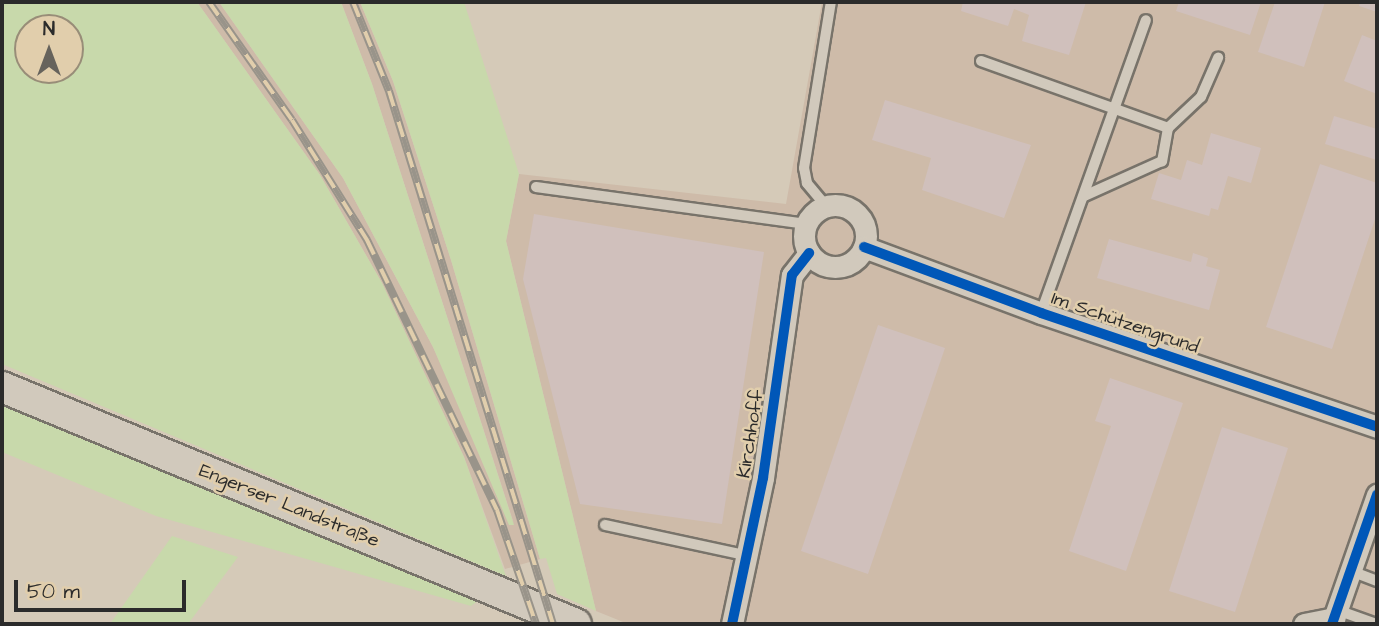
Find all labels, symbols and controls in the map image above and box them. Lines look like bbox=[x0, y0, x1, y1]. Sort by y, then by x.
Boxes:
north arrow bbox=[14, 14, 84, 84]
text: N bbox=[43, 16, 55, 43]
street label: Im Schützengrund bbox=[1048, 287, 1202, 359]
street label: Kirchhoff bbox=[733, 388, 769, 480]
street label: Engerser Landstraße bbox=[196, 459, 382, 553]
scale bar bbox=[18, 566, 189, 610]
text: 50 m bbox=[27, 577, 80, 606]

